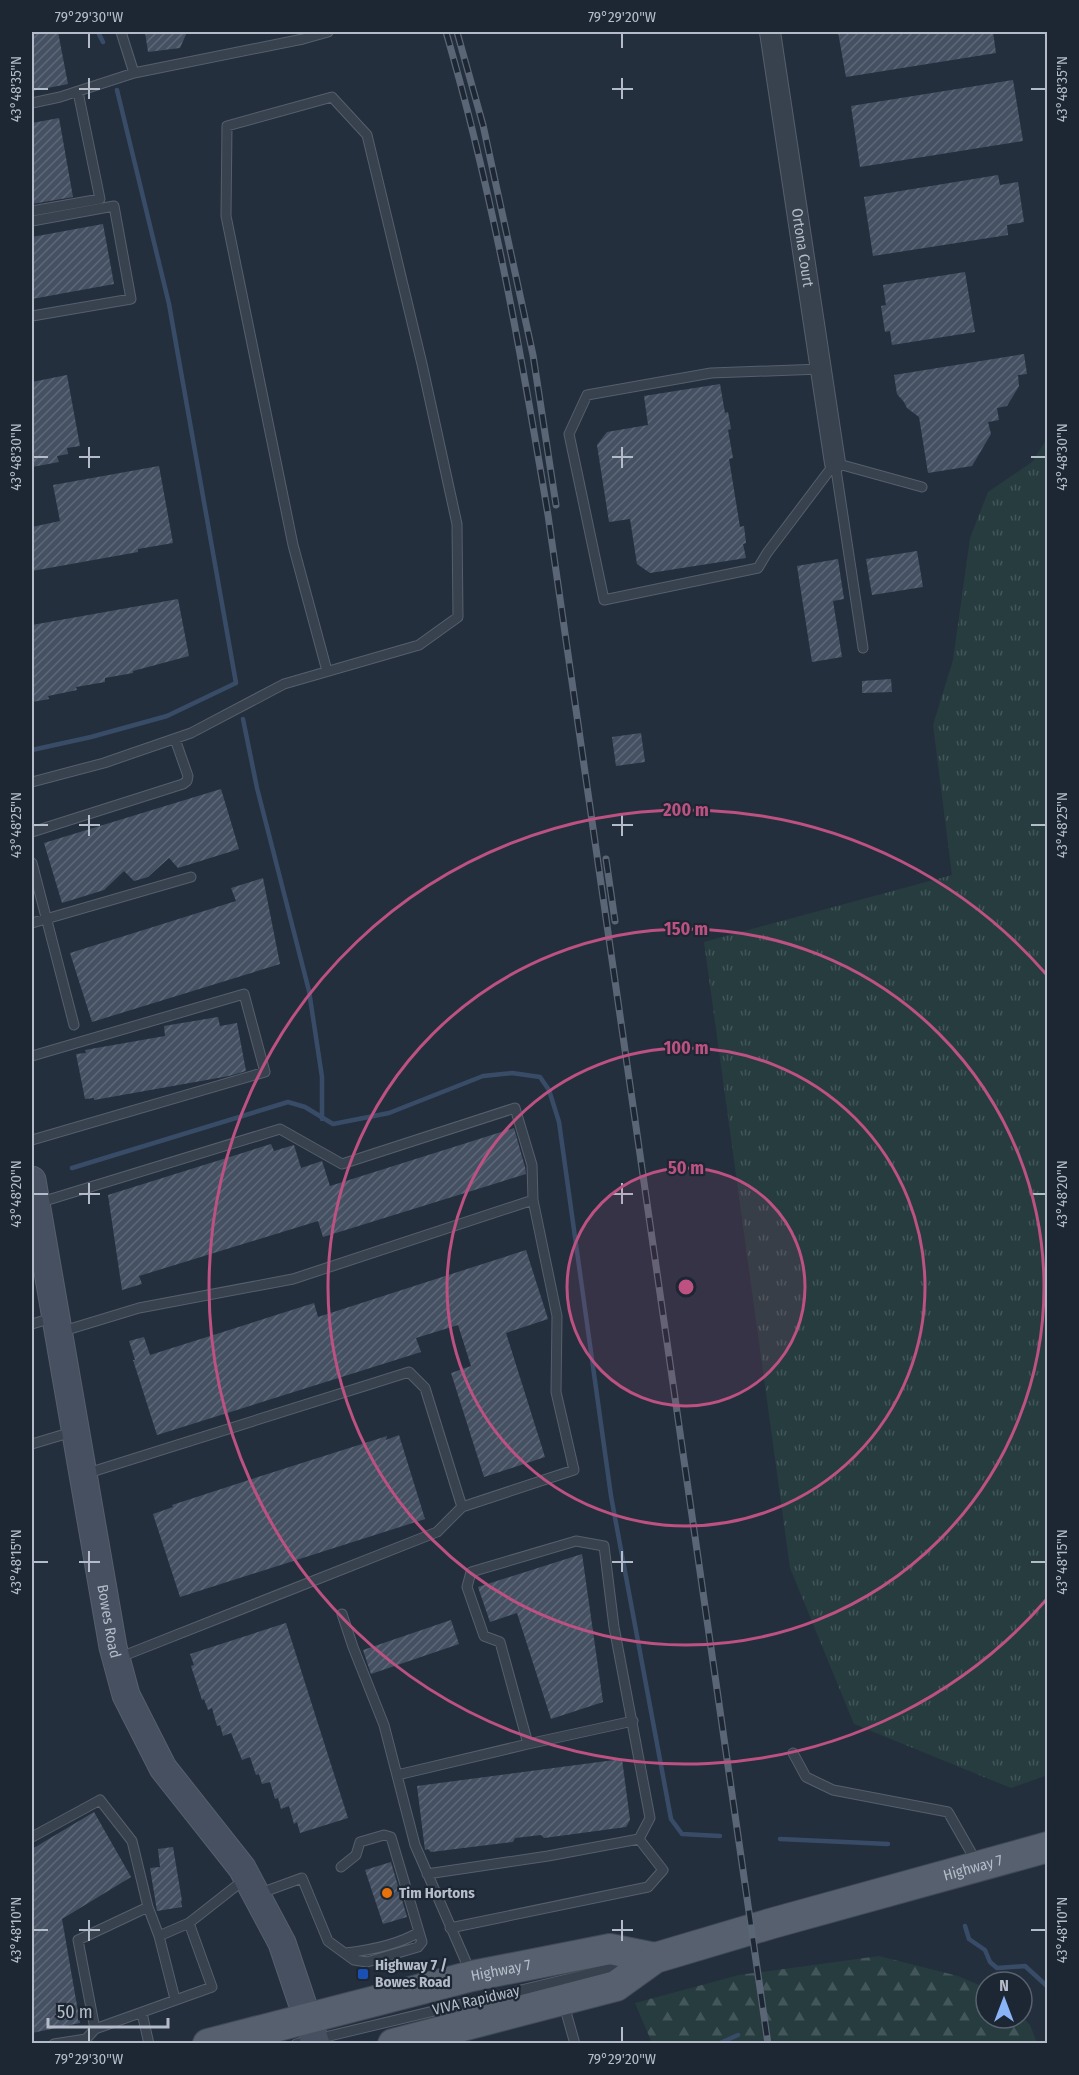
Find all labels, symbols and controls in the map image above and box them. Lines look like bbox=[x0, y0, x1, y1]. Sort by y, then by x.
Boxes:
text: 79°29'30"W bbox=[55, 8, 123, 26]
text: 79°29'20"W bbox=[588, 8, 656, 26]
text: 43°48'35"N bbox=[7, 56, 25, 122]
text: 43°48'35"N bbox=[1053, 56, 1071, 122]
street label: Ortona Court bbox=[788, 207, 817, 288]
text: 43°48'30"N bbox=[7, 423, 25, 491]
text: 43°48'30"N bbox=[1053, 423, 1071, 491]
text: 43°48'25"N bbox=[7, 792, 25, 858]
text: 43°48'25"N bbox=[1053, 792, 1071, 858]
text: 200 m bbox=[662, 799, 709, 821]
text: 150 m bbox=[664, 918, 708, 940]
text: 100 m bbox=[664, 1037, 708, 1059]
text: 50 m bbox=[668, 1157, 704, 1179]
text: 43°48'20"N bbox=[7, 1160, 25, 1228]
text: 43°48'20"N bbox=[1053, 1160, 1071, 1228]
centre of rings bbox=[676, 1277, 696, 1297]
text: 43°48'15"N bbox=[7, 1529, 25, 1595]
text: 43°48'15"N bbox=[1053, 1529, 1071, 1595]
street label: Bowes Road bbox=[93, 1583, 125, 1660]
street label: Highway 7 bbox=[941, 1851, 1005, 1885]
place label: Tim Hortons bbox=[399, 1884, 475, 1902]
marker: Tim Hortons bbox=[380, 1886, 394, 1900]
text: 43°48'10"N bbox=[7, 1897, 25, 1963]
text: 43°48'10"N bbox=[1053, 1897, 1071, 1963]
place label: Highway 7 / Bowes Road bbox=[375, 1956, 451, 1991]
street label: Highway 7 bbox=[469, 1956, 532, 1985]
marker: Highway 7 / Bowes Road bbox=[356, 1967, 370, 1981]
north arrow bbox=[974, 1970, 1034, 2030]
text: N bbox=[999, 1976, 1009, 1995]
street label: VIVA Rapidway bbox=[431, 1981, 522, 2019]
scale bar bbox=[48, 1991, 168, 2029]
text: 50 m bbox=[57, 2001, 93, 2023]
text: 79°29'30"W bbox=[55, 2050, 123, 2068]
text: 79°29'20"W bbox=[588, 2050, 656, 2068]

